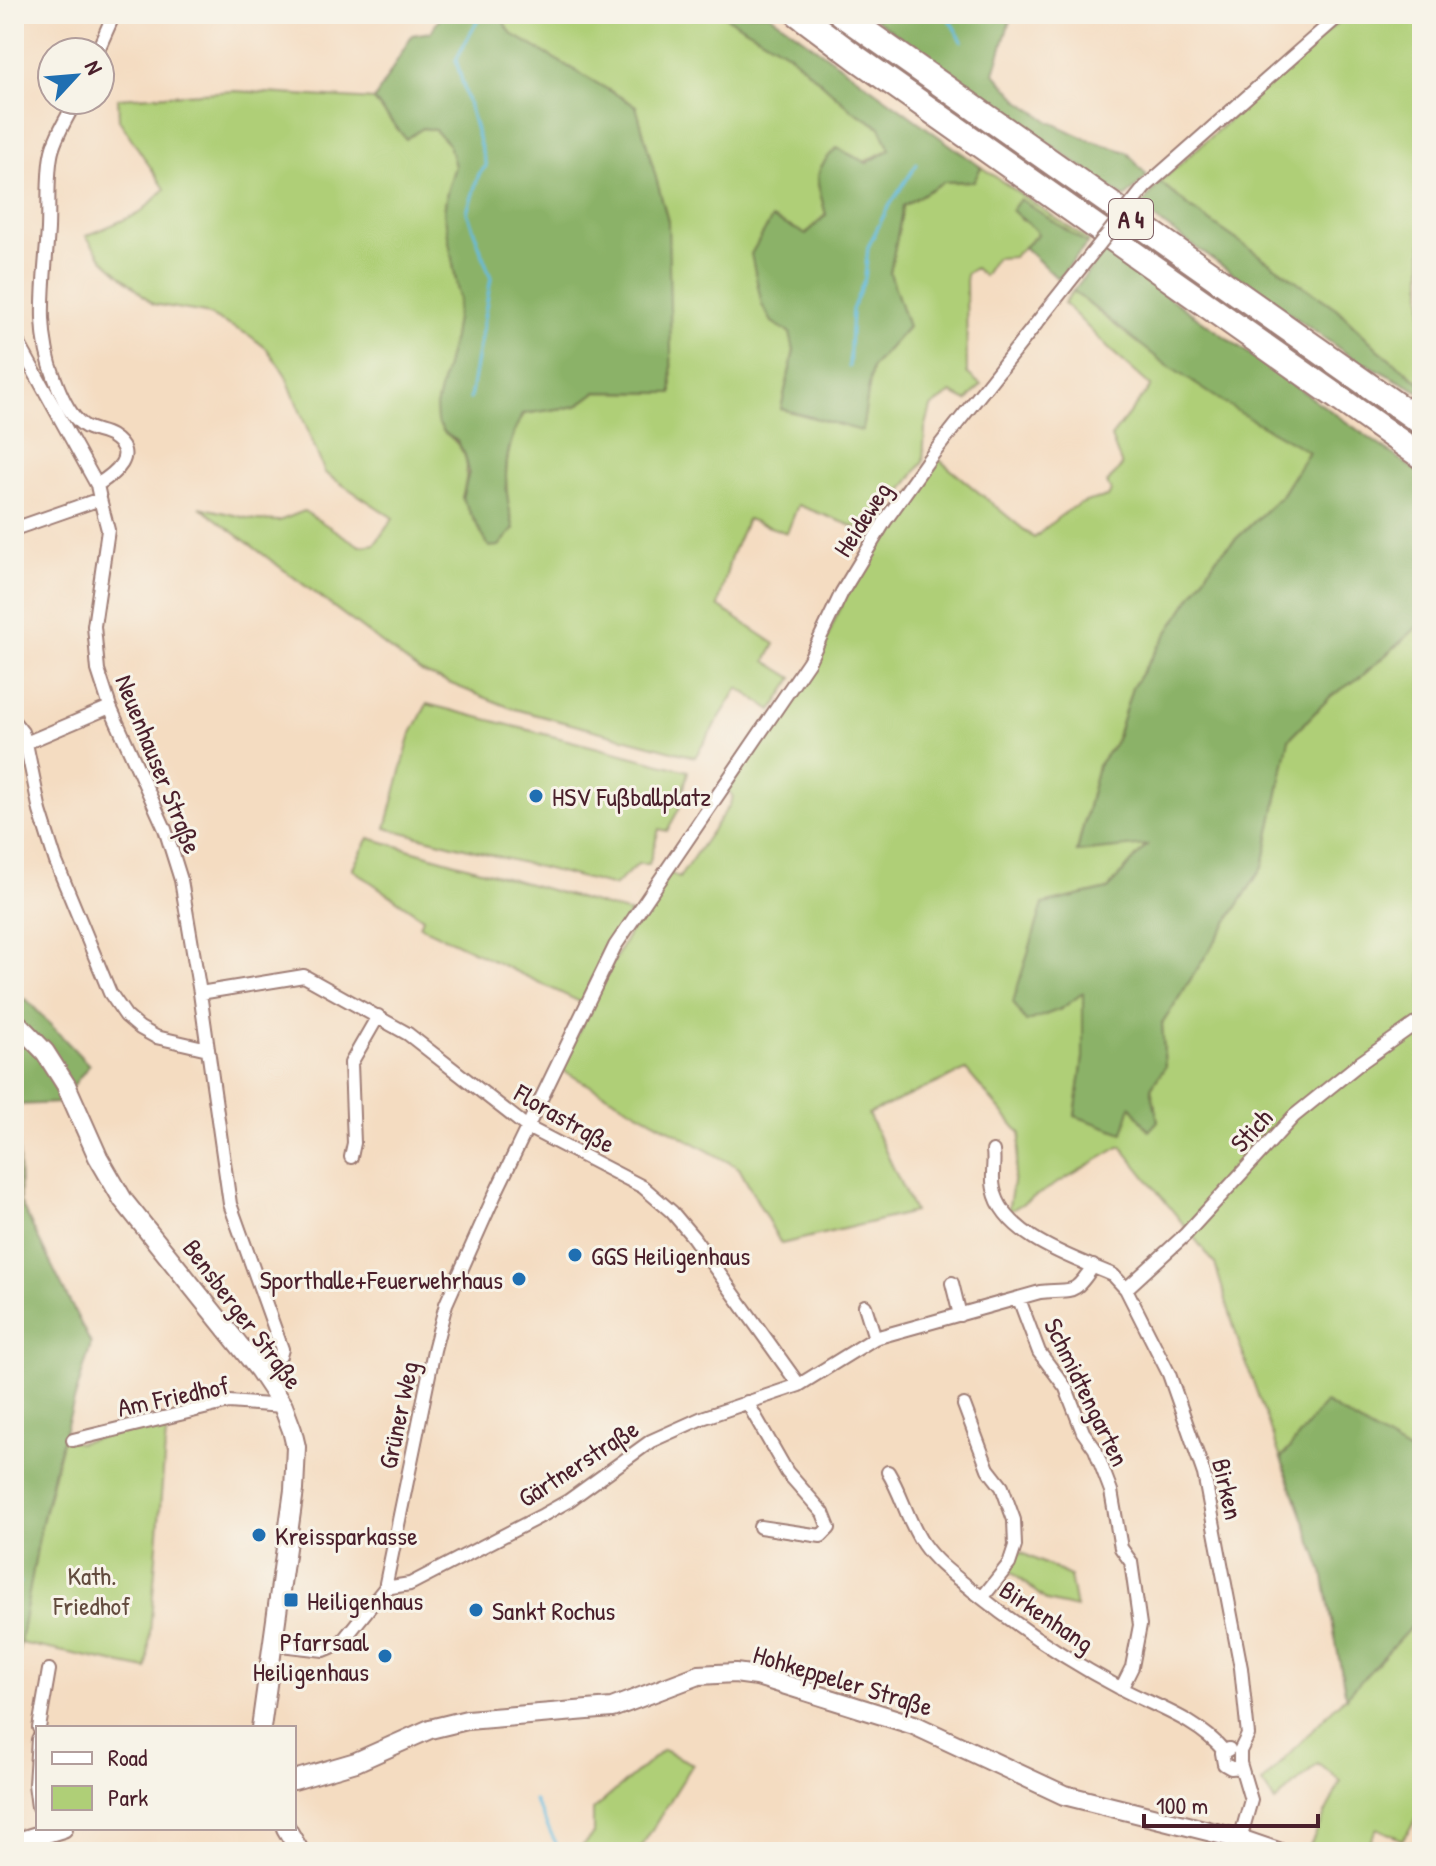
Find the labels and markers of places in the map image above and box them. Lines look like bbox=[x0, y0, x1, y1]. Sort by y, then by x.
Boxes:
place label: HSV Fußballplatz bbox=[552, 779, 711, 814]
marker: HSV Fußballplatz bbox=[527, 787, 545, 805]
place label: GGS Heiligenhaus bbox=[591, 1238, 750, 1273]
marker: GGS Heiligenhaus bbox=[566, 1246, 584, 1264]
place label: Sporthalle+Feuerwehrhaus bbox=[260, 1262, 503, 1297]
marker: Sporthalle+Feuerwehrhaus bbox=[510, 1270, 528, 1288]
place label: Kreissparkasse bbox=[275, 1518, 417, 1553]
marker: Kreissparkasse bbox=[250, 1526, 268, 1544]
place label: Heiligenhaus bbox=[307, 1583, 423, 1618]
marker: Heiligenhaus bbox=[282, 1591, 300, 1609]
place label: Sankt Rochus bbox=[492, 1593, 615, 1628]
marker: Sankt Rochus bbox=[467, 1601, 485, 1619]
place label: Pfarrsaal Heiligenhaus bbox=[253, 1624, 369, 1689]
marker: Pfarrsaal Heiligenhaus bbox=[376, 1647, 394, 1665]

